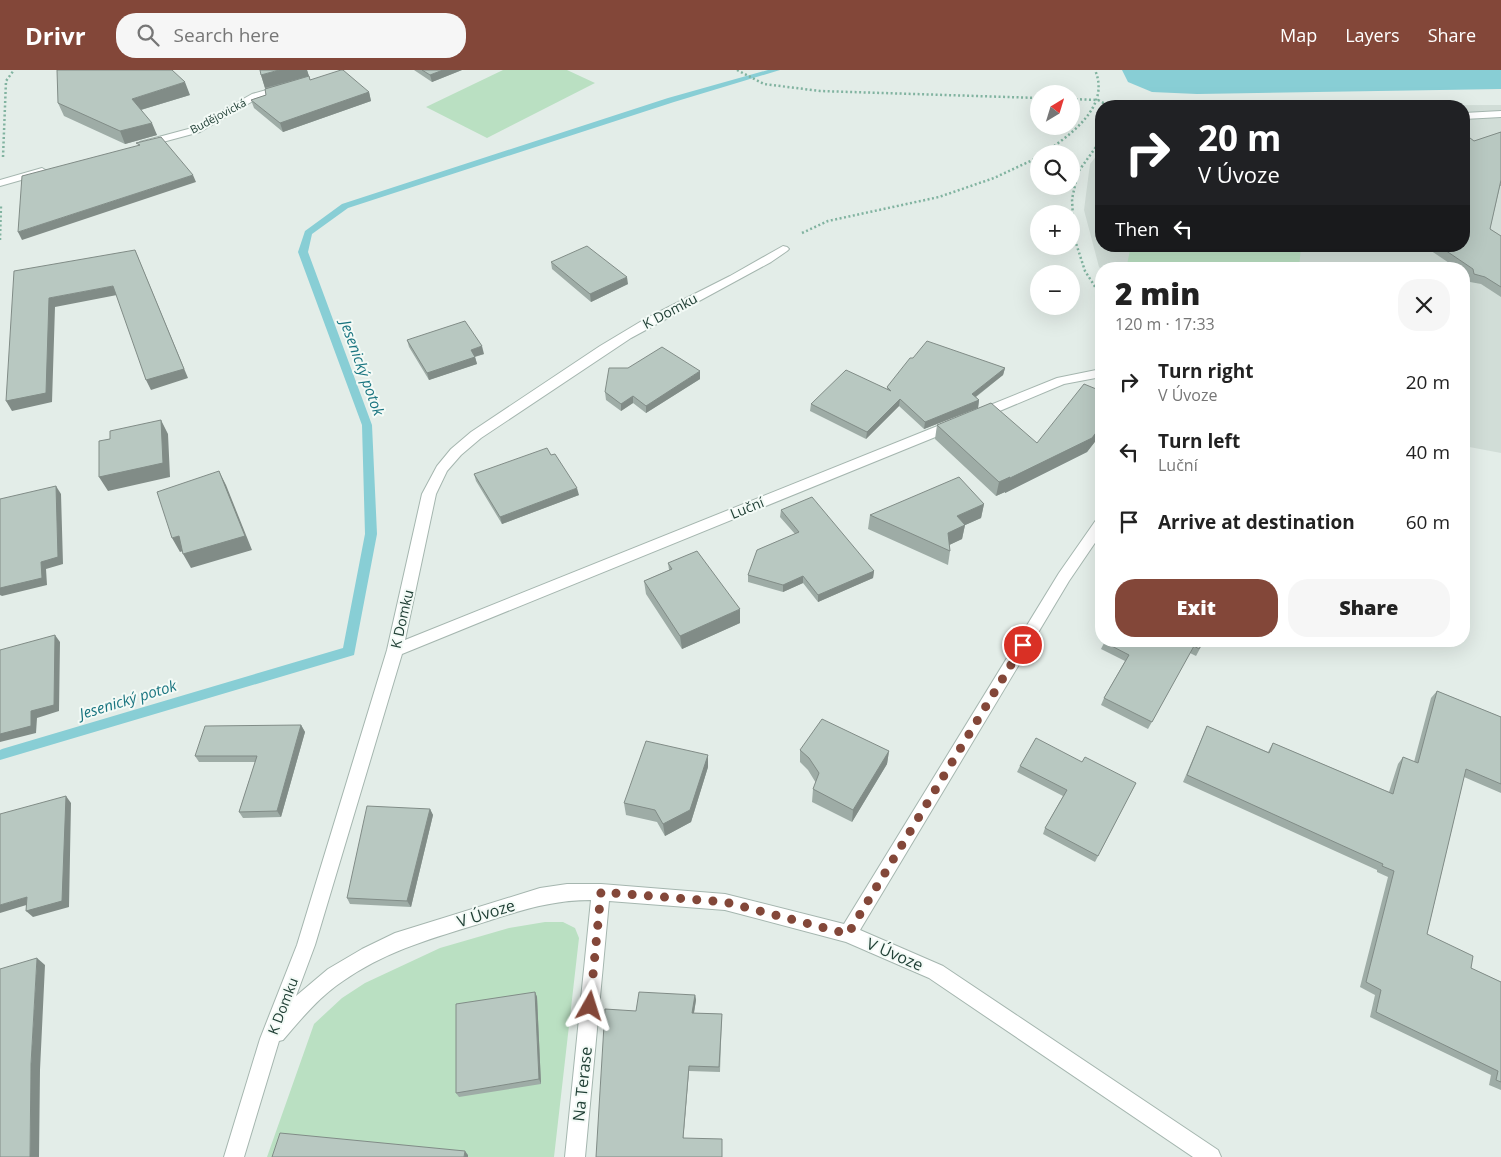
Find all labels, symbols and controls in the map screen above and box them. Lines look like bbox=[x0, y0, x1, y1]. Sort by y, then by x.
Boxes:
search box bbox=[116, 13, 466, 58]
text: Drivr bbox=[25, 19, 86, 52]
icon: search bbox=[134, 21, 162, 49]
text: Search here bbox=[174, 22, 279, 48]
text: Map bbox=[1280, 23, 1317, 47]
text: Layers bbox=[1345, 23, 1400, 47]
text: Share bbox=[1428, 23, 1476, 47]
north arrow bbox=[1030, 85, 1080, 135]
map controls bbox=[1030, 85, 1080, 315]
street label: Budějovická bbox=[187, 94, 248, 137]
text: 20 m bbox=[1198, 114, 1281, 161]
icon: right bbox=[1115, 120, 1180, 185]
button: search bbox=[1030, 145, 1080, 195]
text: V Úvoze bbox=[1198, 159, 1280, 189]
button: + bbox=[1030, 205, 1080, 255]
icon: left bbox=[1169, 215, 1197, 243]
text: Then bbox=[1115, 216, 1159, 242]
button: − bbox=[1030, 265, 1080, 315]
text: 2 min bbox=[1115, 273, 1200, 314]
button: close bbox=[1398, 279, 1450, 331]
street label: K Domku bbox=[639, 288, 701, 333]
text: 120 m · 17:33 bbox=[1115, 313, 1215, 335]
water label: Jesenický potok bbox=[335, 314, 390, 419]
text: Turn right bbox=[1158, 358, 1253, 384]
icon: right bbox=[1115, 368, 1143, 396]
text: 20 m bbox=[1406, 369, 1450, 395]
text: V Úvoze bbox=[1158, 384, 1217, 406]
text: Turn left bbox=[1158, 428, 1240, 454]
icon: left bbox=[1115, 438, 1143, 466]
text: 40 m bbox=[1406, 439, 1450, 465]
text: Luční bbox=[1158, 454, 1198, 476]
street label: Luční bbox=[727, 492, 767, 523]
icon: arrive bbox=[1115, 508, 1143, 536]
text: Arrive at destination bbox=[1158, 509, 1355, 535]
text: 60 m bbox=[1406, 509, 1450, 535]
button: Exit bbox=[1115, 579, 1278, 637]
button: Share bbox=[1288, 579, 1450, 637]
street label: K Domku bbox=[386, 588, 417, 650]
pin bbox=[1002, 624, 1044, 666]
icon: arrive bbox=[1009, 631, 1037, 659]
water label: Jesenický potok bbox=[74, 675, 179, 724]
street label: V Úvoze bbox=[454, 894, 518, 932]
street label: V Úvoze bbox=[863, 932, 927, 976]
street label: K Domku bbox=[263, 975, 302, 1037]
position arrow bbox=[563, 979, 615, 1031]
street label: Na Terase bbox=[567, 1046, 597, 1122]

